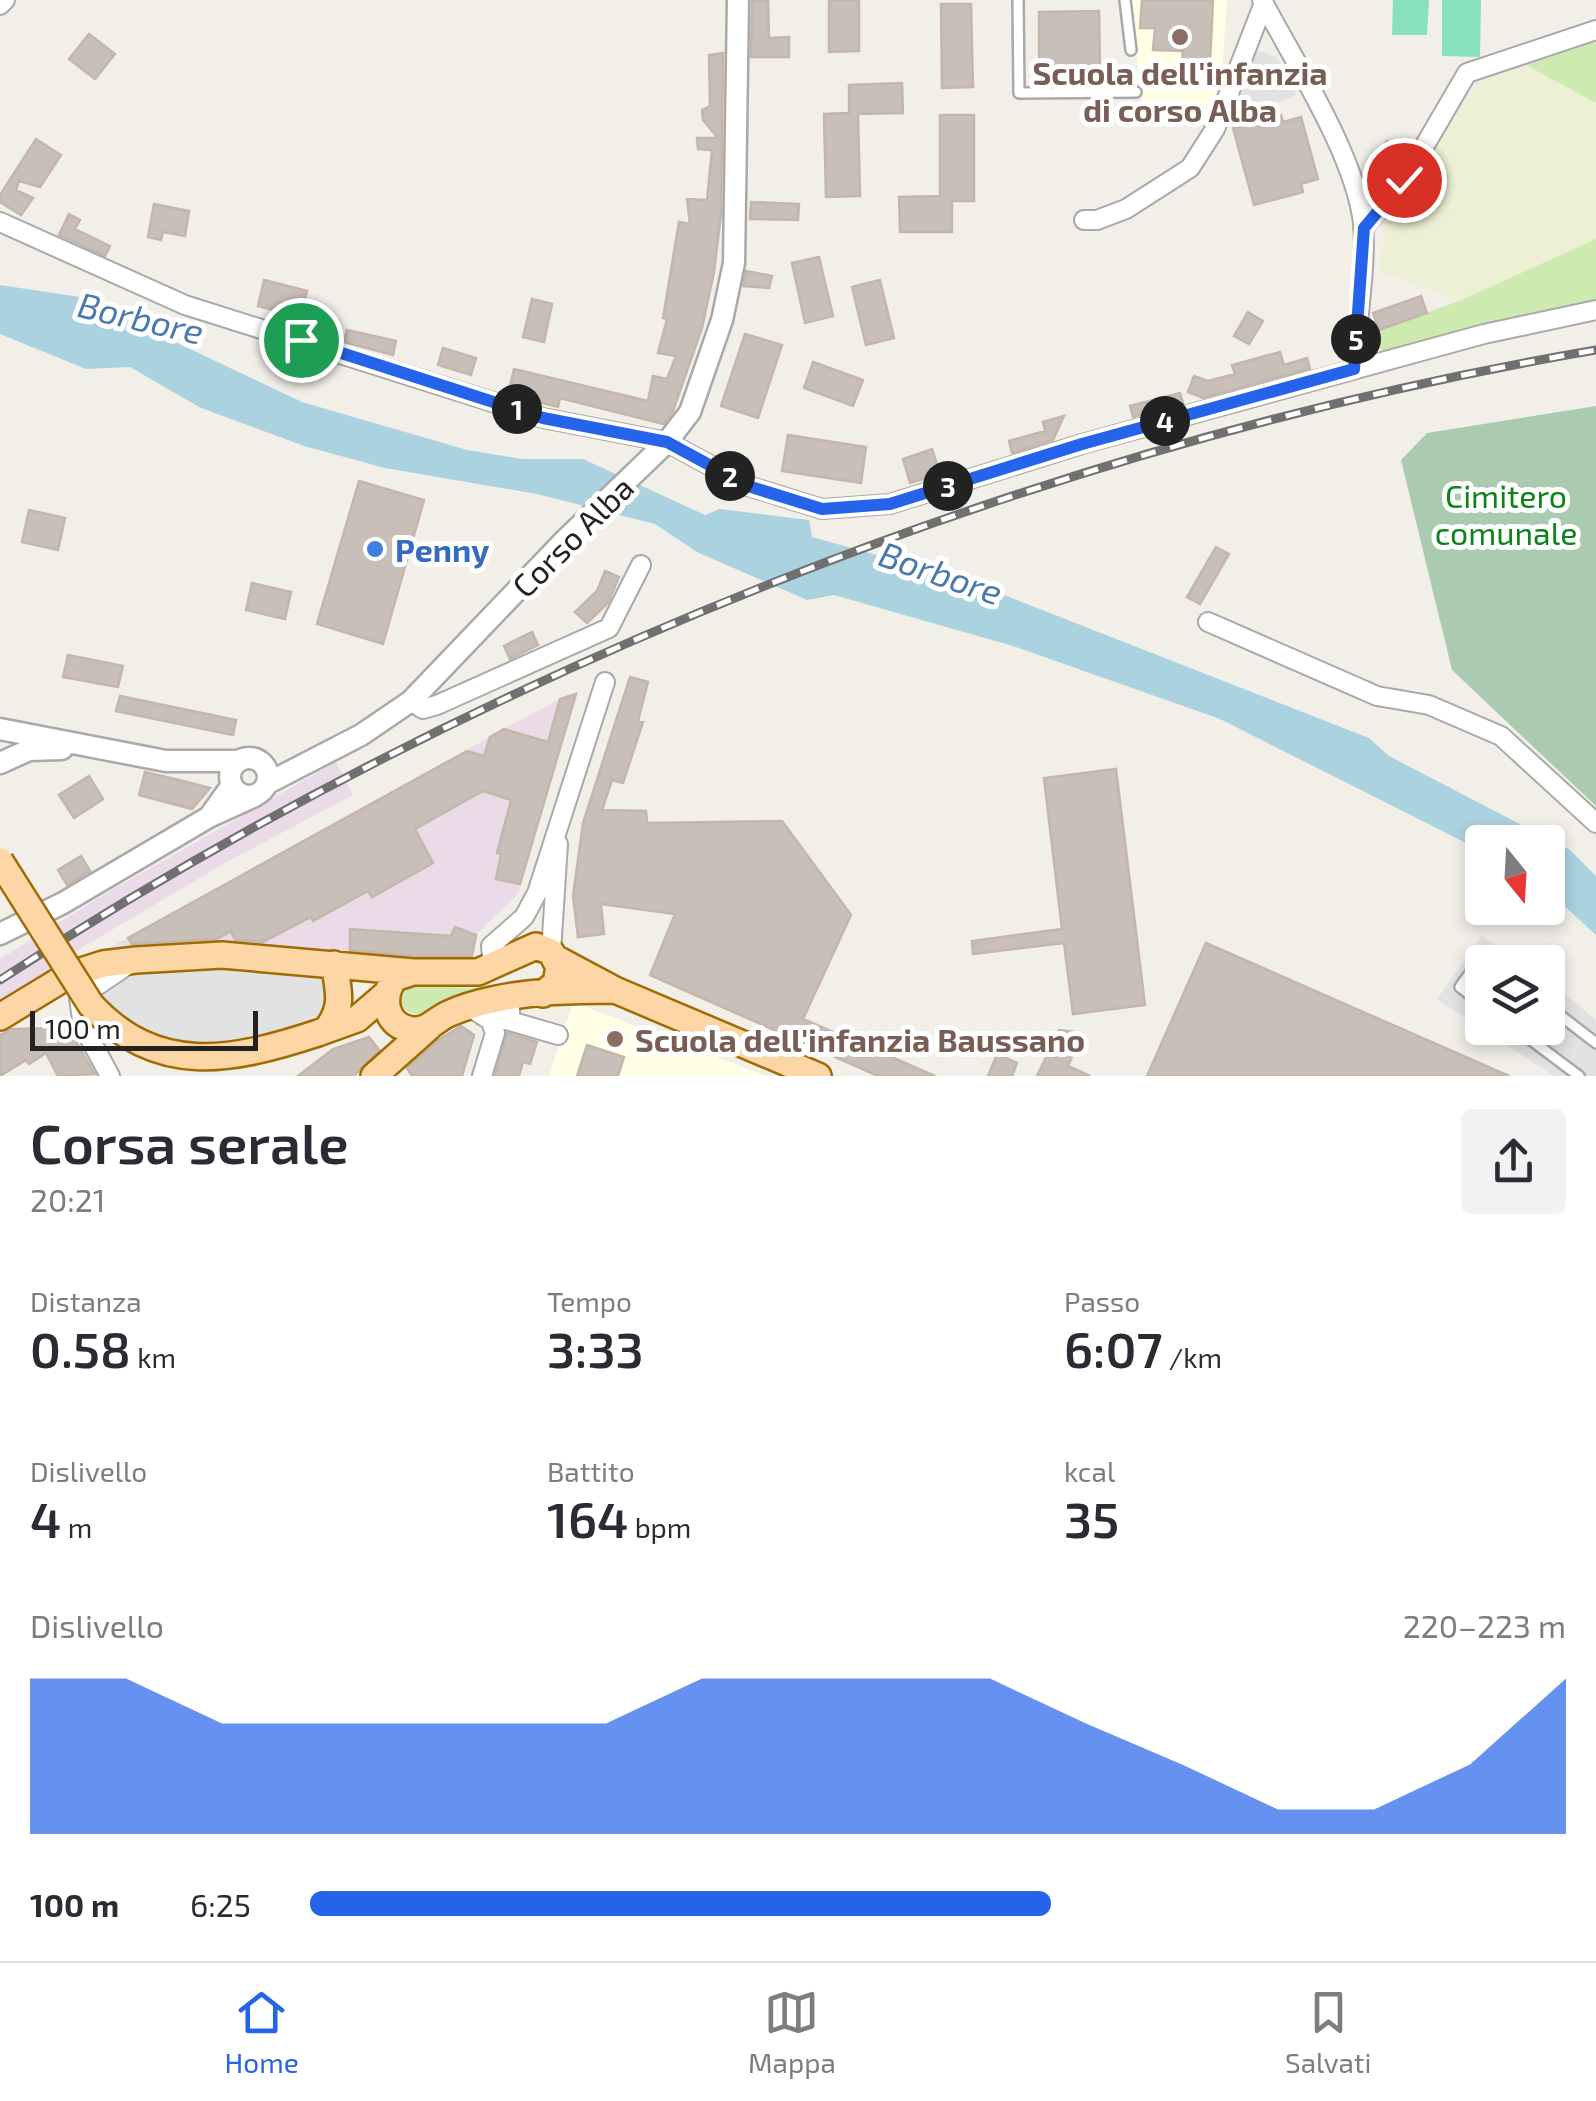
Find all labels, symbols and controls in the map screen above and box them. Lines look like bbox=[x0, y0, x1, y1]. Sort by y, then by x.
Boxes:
marker: Scuola dell'infanzia di corso Alba bbox=[1169, 26, 1191, 48]
place label: Scuola dell'infanzia di corso Alba bbox=[1032, 53, 1328, 128]
pin bbox=[1362, 138, 1447, 223]
icon: check bbox=[1377, 153, 1432, 208]
water label: Borbore bbox=[74, 282, 208, 352]
pin bbox=[259, 298, 344, 383]
icon: arrive bbox=[274, 313, 329, 368]
pin: 5 bbox=[1331, 314, 1381, 364]
text: 5 bbox=[1348, 322, 1364, 356]
pin: 1 bbox=[492, 384, 542, 434]
text: 1 bbox=[511, 392, 523, 426]
pin: 4 bbox=[1140, 396, 1190, 446]
text: 4 bbox=[1156, 404, 1174, 438]
pin: 2 bbox=[705, 451, 755, 501]
text: 2 bbox=[722, 459, 738, 493]
pin: 3 bbox=[923, 461, 973, 511]
street label: Corso Alba bbox=[504, 468, 640, 604]
text: 3 bbox=[940, 469, 956, 503]
park label: Cimitero comunale bbox=[1435, 476, 1577, 551]
place label: Penny bbox=[395, 530, 489, 569]
water label: Borbore bbox=[874, 531, 1008, 613]
marker: Penny bbox=[364, 538, 386, 560]
north arrow bbox=[1465, 825, 1565, 925]
map controls bbox=[1465, 825, 1565, 1045]
button: layers bbox=[1465, 945, 1565, 1045]
scale bar bbox=[30, 1006, 258, 1050]
text: 100 m bbox=[45, 1011, 121, 1045]
place label: Scuola dell'infanzia Baussano bbox=[635, 1020, 1085, 1058]
marker: Scuola dell'infanzia Baussano bbox=[604, 1028, 626, 1050]
text: Corsa serale bbox=[30, 1109, 349, 1175]
button: share bbox=[1461, 1109, 1566, 1214]
text: 20:21 bbox=[30, 1180, 106, 1218]
text: Distanza bbox=[30, 1284, 142, 1318]
text: Tempo bbox=[547, 1284, 632, 1318]
text: Passo bbox=[1064, 1284, 1140, 1318]
text: 0.58 bbox=[30, 1318, 131, 1378]
text: 3:33 bbox=[547, 1318, 644, 1378]
text: 6:07 bbox=[1064, 1318, 1163, 1378]
text: km bbox=[131, 1340, 176, 1374]
text: /km bbox=[1163, 1340, 1222, 1374]
text: Dislivello bbox=[30, 1454, 147, 1488]
text: Battito bbox=[547, 1454, 635, 1488]
text: kcal bbox=[1064, 1454, 1115, 1488]
text: 4 bbox=[30, 1488, 61, 1548]
text: 164 bbox=[547, 1488, 628, 1548]
text: 35 bbox=[1064, 1488, 1119, 1548]
text: m bbox=[61, 1510, 92, 1544]
text: bpm bbox=[628, 1510, 691, 1544]
text: Dislivello bbox=[30, 1606, 164, 1644]
text: 220–223 m bbox=[1403, 1606, 1566, 1644]
text: 100 m bbox=[30, 1885, 119, 1923]
text: 6:25 bbox=[190, 1885, 251, 1923]
tab: Home bbox=[225, 1985, 299, 2079]
tab: Mappa bbox=[748, 1985, 836, 2079]
tab: Salvati bbox=[1285, 1985, 1371, 2079]

